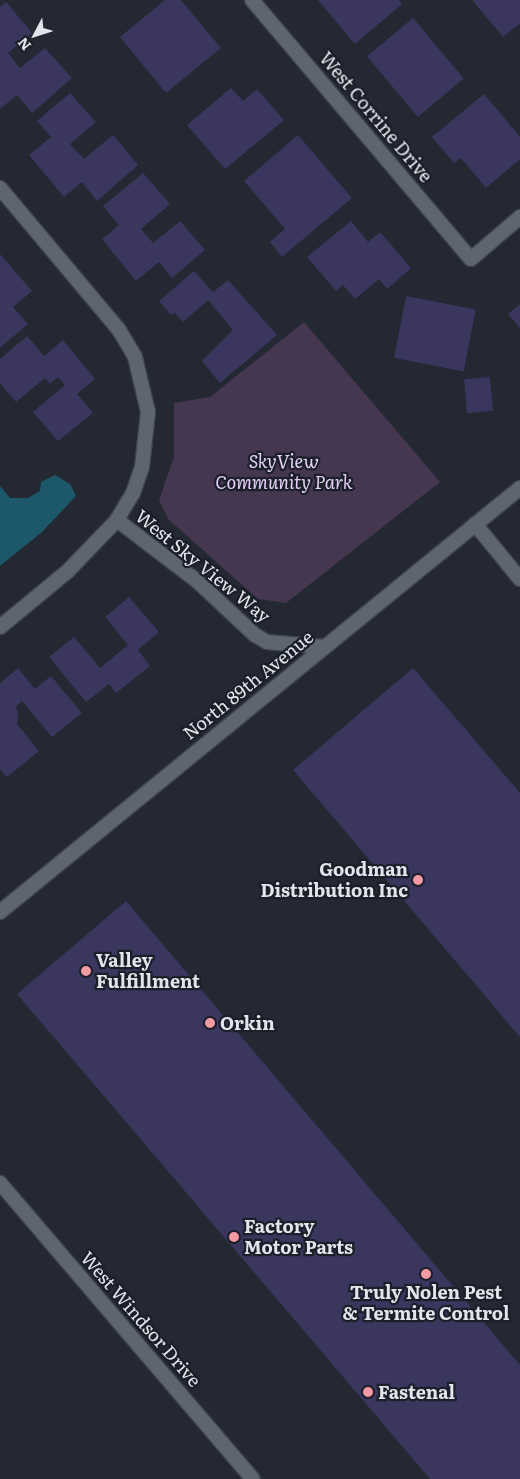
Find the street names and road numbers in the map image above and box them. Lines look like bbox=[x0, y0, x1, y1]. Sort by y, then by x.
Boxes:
street label: West Corrine Drive bbox=[315, 47, 437, 187]
street label: West Sky View Way bbox=[131, 505, 275, 627]
street label: North 89th Avenue bbox=[179, 626, 317, 744]
street label: West Windsor Drive bbox=[76, 1247, 206, 1391]

